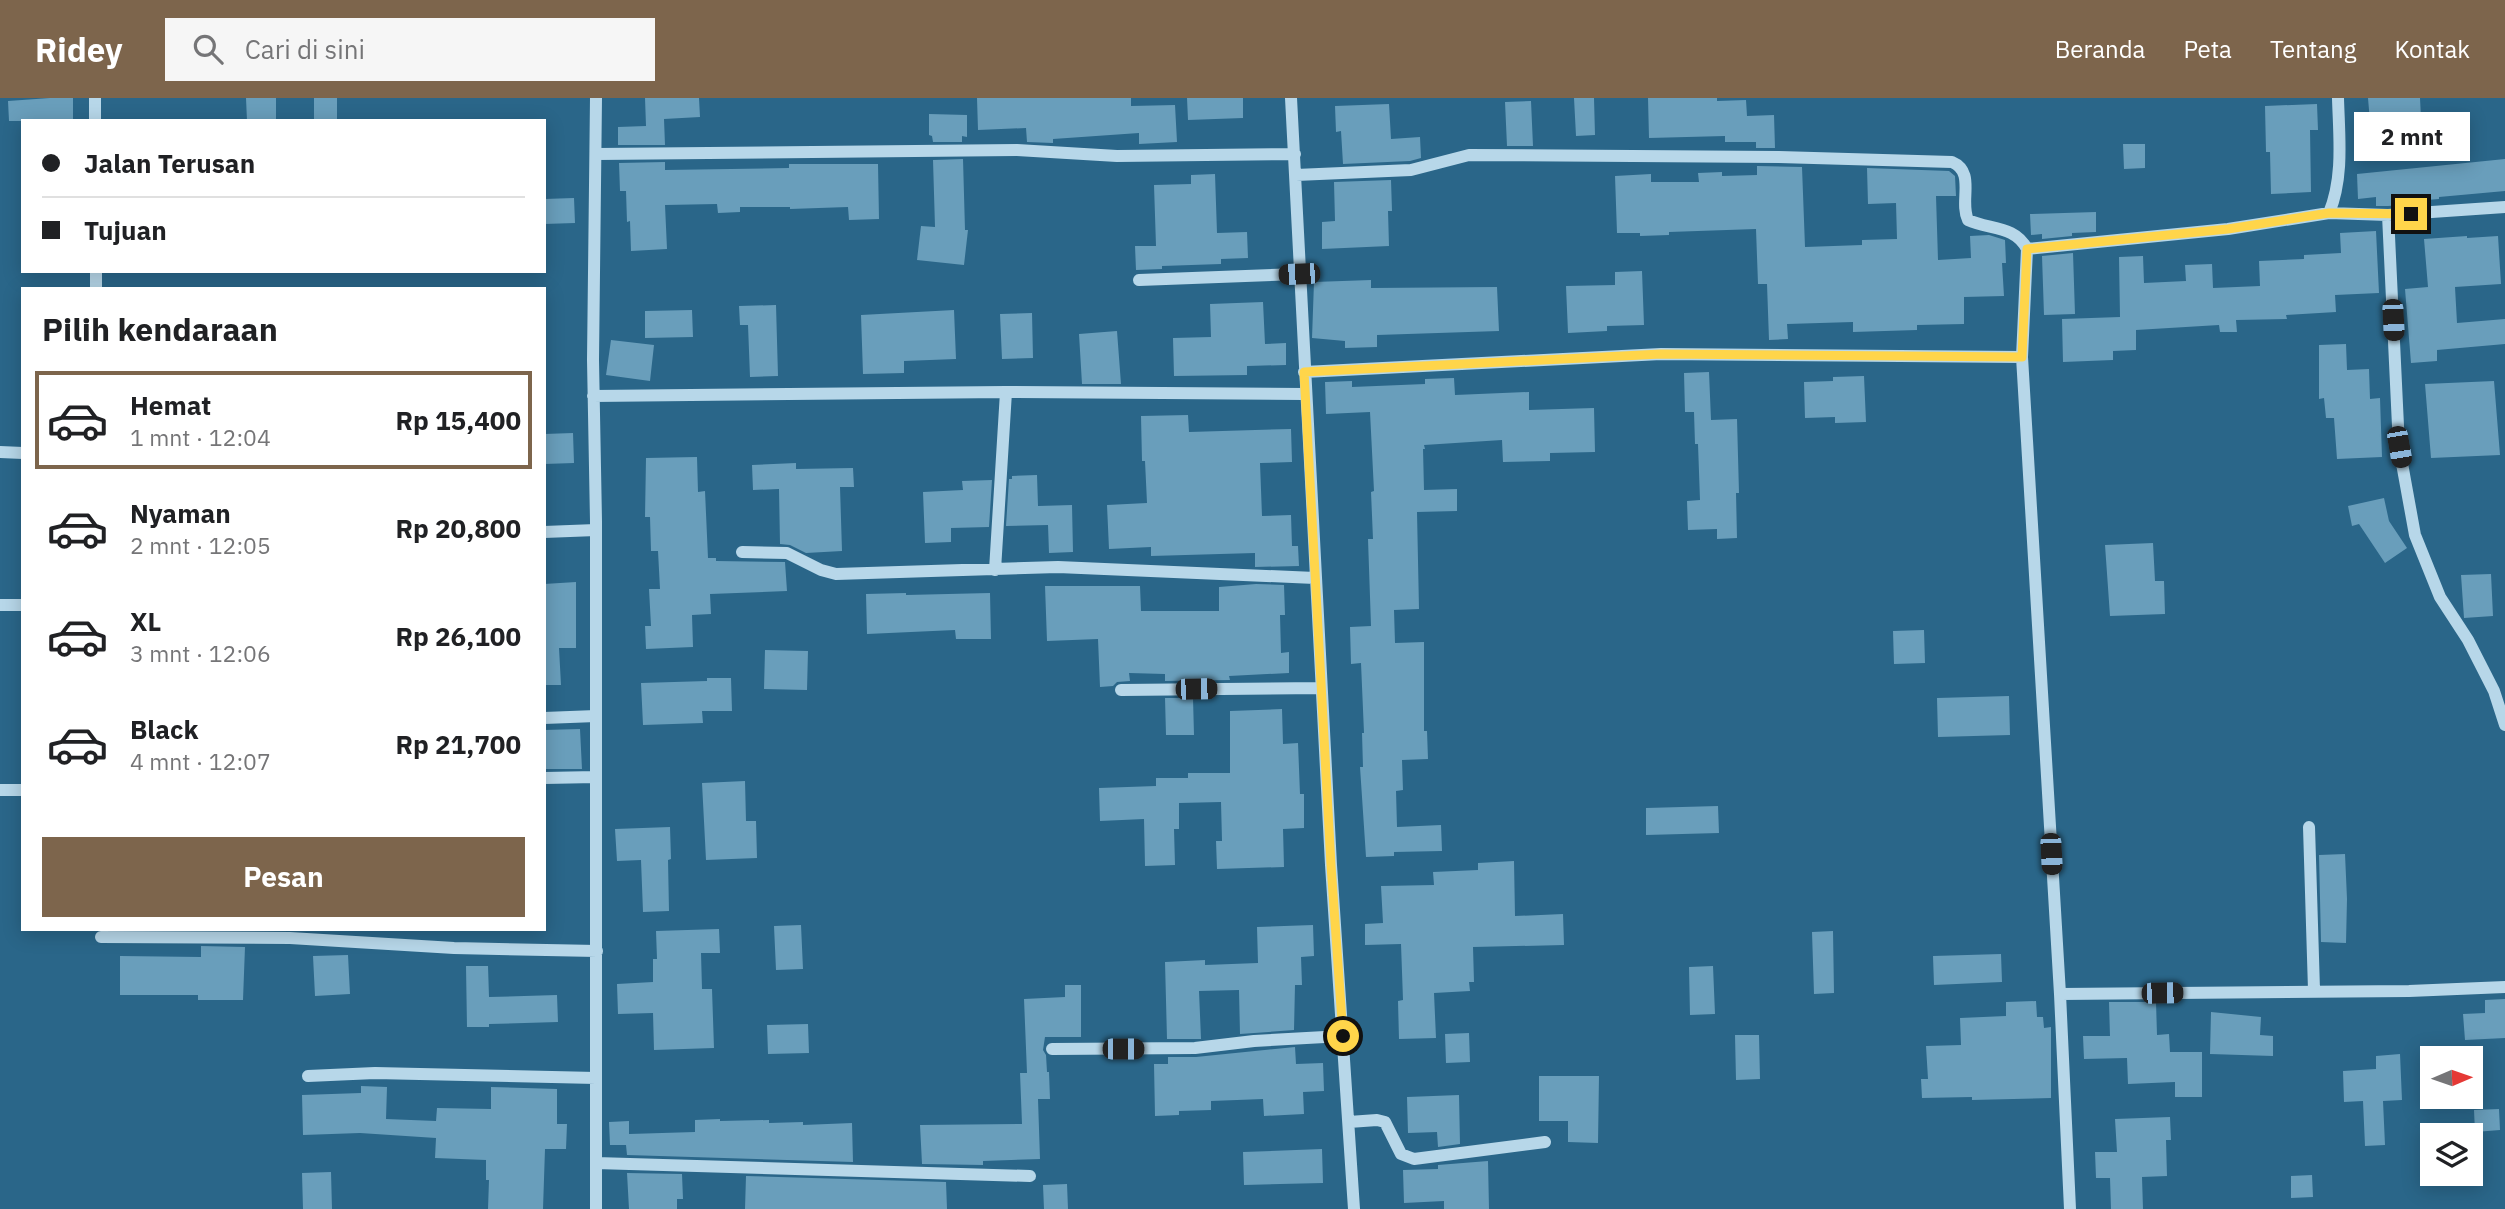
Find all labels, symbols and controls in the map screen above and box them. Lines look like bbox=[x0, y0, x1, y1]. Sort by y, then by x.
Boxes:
search box bbox=[165, 18, 655, 81]
text: Ridey bbox=[35, 28, 123, 71]
icon: search bbox=[189, 30, 227, 68]
text: Cari di sini bbox=[245, 32, 365, 66]
text: Beranda bbox=[2055, 33, 2145, 65]
text: Peta bbox=[2183, 33, 2232, 65]
text: Tentang bbox=[2270, 33, 2356, 65]
text: Kontak bbox=[2394, 33, 2470, 65]
callout: 2 mnt bbox=[2353, 113, 2469, 162]
text: 2 mnt bbox=[2381, 121, 2443, 151]
text: Jalan Terusan bbox=[84, 146, 255, 180]
route end bbox=[2395, 198, 2427, 230]
text: Tujuan bbox=[84, 213, 167, 247]
car bbox=[1278, 263, 1321, 285]
car bbox=[2382, 298, 2405, 342]
text: Pilih kendaraan bbox=[42, 308, 278, 350]
text: Hemat bbox=[130, 388, 211, 422]
icon: car bbox=[46, 389, 109, 452]
text: Rp 15,400 bbox=[395, 403, 521, 437]
text: 1 mnt · 12:04 bbox=[130, 422, 271, 452]
car bbox=[2386, 424, 2413, 470]
text: Nyaman bbox=[130, 496, 231, 530]
icon: car bbox=[46, 497, 109, 560]
text: Rp 20,800 bbox=[395, 511, 521, 545]
text: 2 mnt · 12:05 bbox=[130, 530, 271, 560]
text: XL bbox=[130, 604, 161, 638]
icon: car bbox=[46, 605, 109, 668]
text: Rp 26,100 bbox=[395, 619, 521, 653]
text: 3 mnt · 12:06 bbox=[130, 638, 271, 668]
car bbox=[1175, 678, 1218, 700]
text: Black bbox=[130, 712, 198, 746]
icon: car bbox=[46, 713, 109, 776]
text: Rp 21,700 bbox=[395, 727, 521, 761]
text: 4 mnt · 12:07 bbox=[130, 746, 271, 776]
car bbox=[2040, 832, 2063, 876]
button: Pesan bbox=[42, 837, 525, 917]
car bbox=[2141, 982, 2184, 1004]
route start bbox=[1327, 1020, 1359, 1052]
car bbox=[1103, 1039, 1145, 1060]
north arrow bbox=[2420, 1046, 2483, 1110]
map controls bbox=[2420, 1046, 2483, 1186]
button: layers bbox=[2420, 1123, 2483, 1186]

